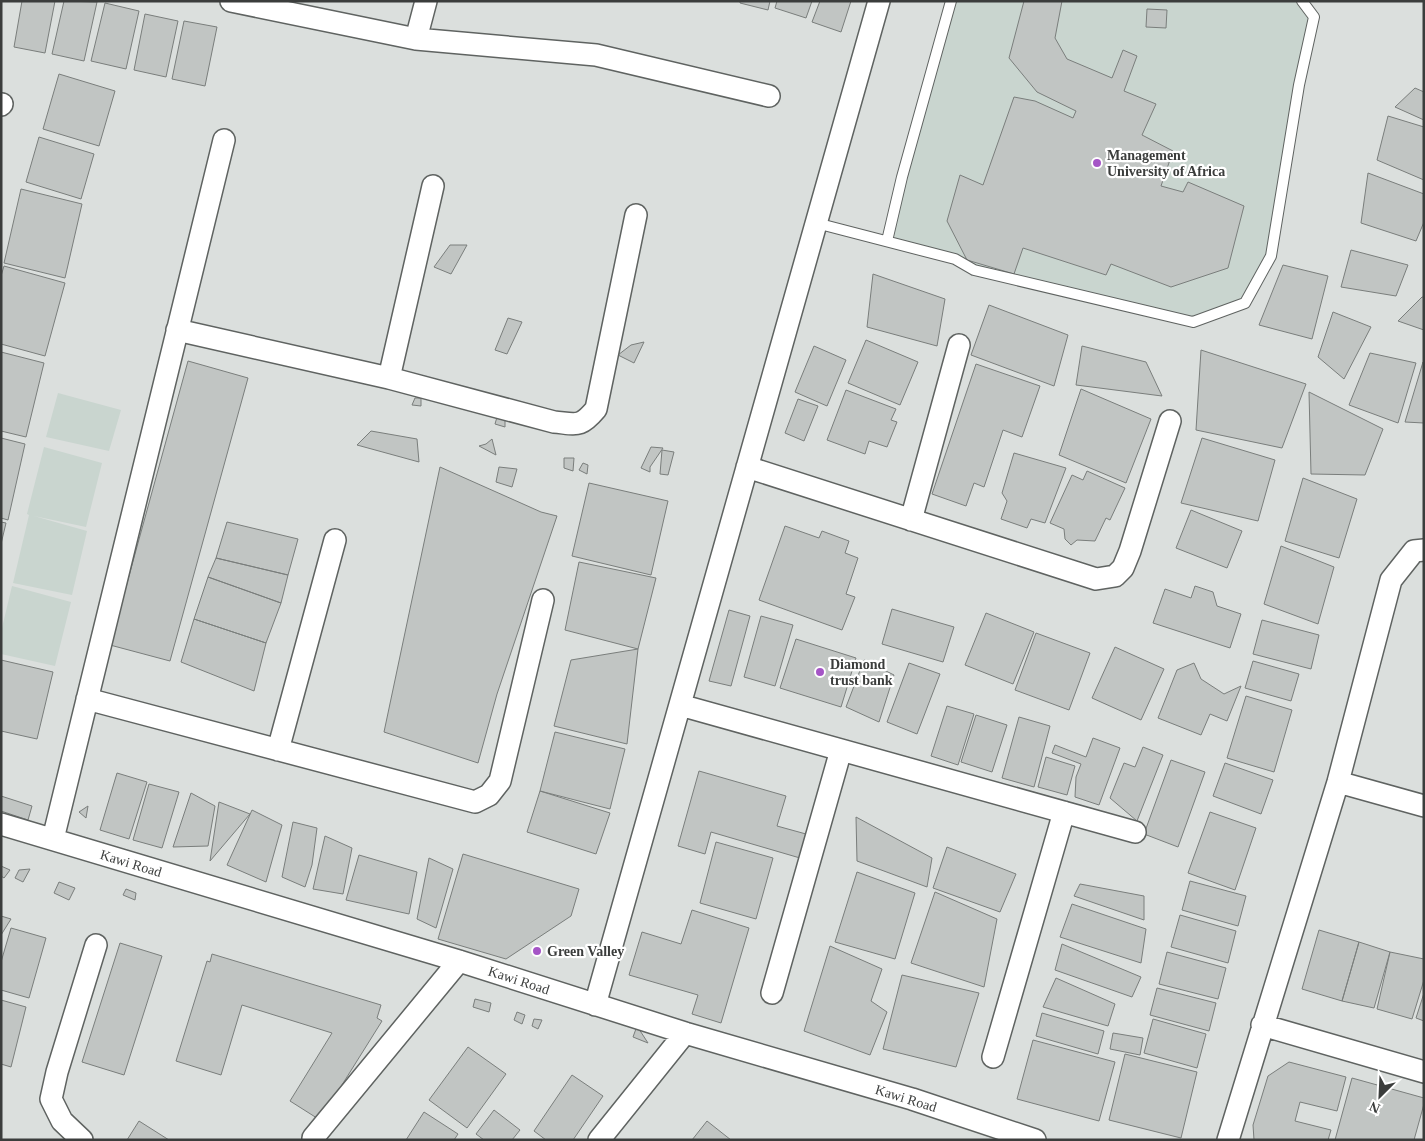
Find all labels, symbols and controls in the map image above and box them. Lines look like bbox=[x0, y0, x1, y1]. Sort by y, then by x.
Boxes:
place label: Management University of Africa bbox=[1107, 148, 1225, 179]
marker: Management University of Africa bbox=[1091, 157, 1103, 169]
place label: Diamond trust bank bbox=[830, 657, 893, 688]
marker: Diamond trust bank bbox=[814, 666, 826, 678]
street label: Kawi Road bbox=[98, 847, 163, 880]
place label: Green Valley bbox=[547, 944, 624, 959]
marker: Green Valley bbox=[531, 945, 543, 957]
street label: Kawi Road bbox=[486, 964, 551, 997]
north arrow bbox=[1355, 1071, 1405, 1121]
street label: Kawi Road bbox=[873, 1082, 938, 1115]
text: N bbox=[1367, 1099, 1383, 1116]

